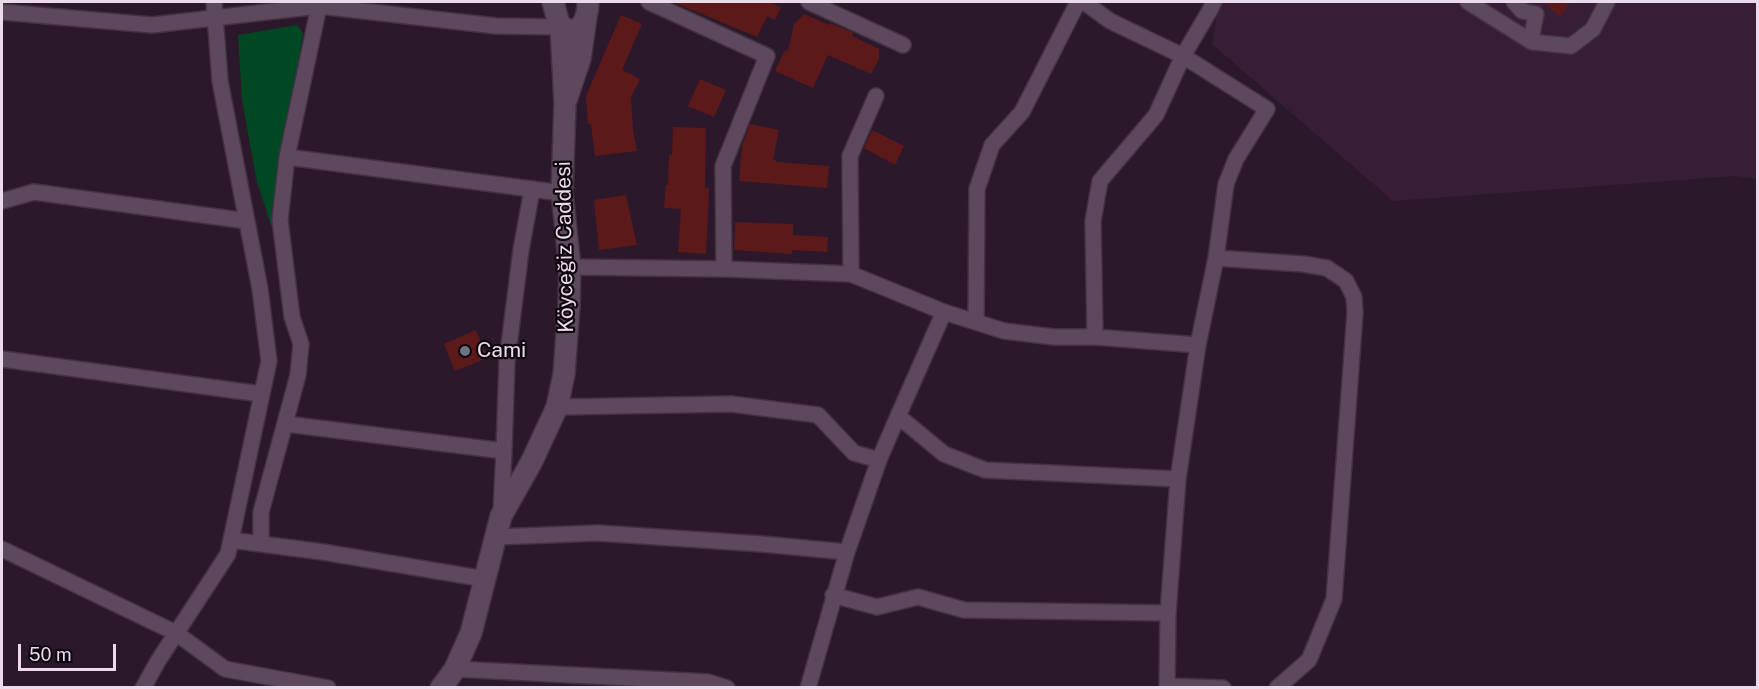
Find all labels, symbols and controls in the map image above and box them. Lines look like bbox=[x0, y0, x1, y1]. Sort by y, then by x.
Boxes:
street label: Köyceğiz Caddesi bbox=[551, 161, 579, 333]
place label: Cami bbox=[477, 338, 526, 364]
marker: Cami bbox=[458, 344, 472, 358]
scale bar bbox=[21, 632, 118, 670]
text: 50 m bbox=[29, 644, 72, 665]

